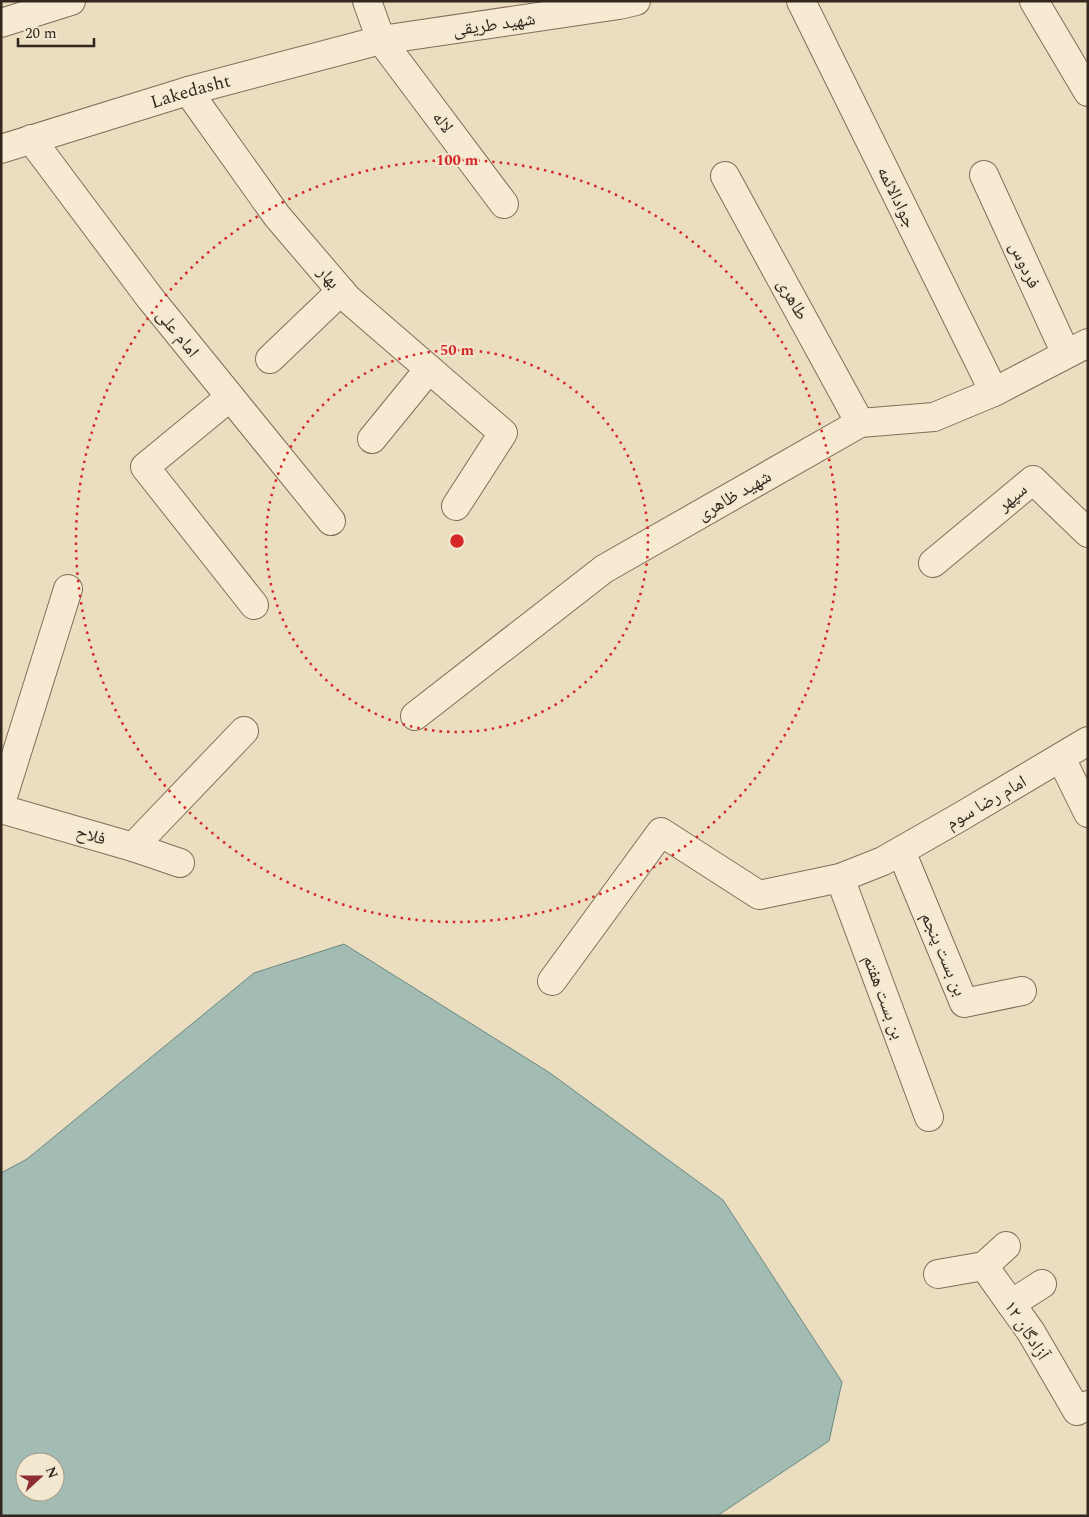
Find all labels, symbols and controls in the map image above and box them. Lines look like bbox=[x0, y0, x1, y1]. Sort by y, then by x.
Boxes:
street label: شهید طریقی bbox=[451, 5, 537, 44]
scale bar bbox=[18, 15, 94, 47]
text: 20 m bbox=[25, 22, 57, 45]
street label: Lakedasht bbox=[147, 67, 233, 116]
street label: لاله bbox=[425, 106, 460, 139]
text: 100 m bbox=[436, 149, 479, 172]
street label: جوادالائمه bbox=[870, 162, 923, 233]
street label: فردوس bbox=[1002, 237, 1047, 293]
street label: بهار bbox=[310, 259, 346, 295]
street label: طاهری bbox=[770, 273, 815, 325]
street label: امام علی bbox=[149, 303, 206, 364]
text: 50 m bbox=[440, 339, 475, 362]
street label: شهید ظاهری bbox=[692, 463, 777, 528]
street label: سپهر bbox=[990, 477, 1033, 519]
centre of rings bbox=[448, 532, 466, 550]
street label: امام رضا سوم bbox=[941, 768, 1032, 837]
street label: فلاح bbox=[73, 818, 109, 853]
street label: بن بست پنجم bbox=[914, 908, 973, 1000]
street label: بن بست هفتم bbox=[856, 951, 911, 1043]
street label: آزادگان ۱۲ bbox=[997, 1295, 1056, 1366]
north arrow bbox=[15, 1452, 65, 1502]
text: N bbox=[40, 1463, 64, 1482]

